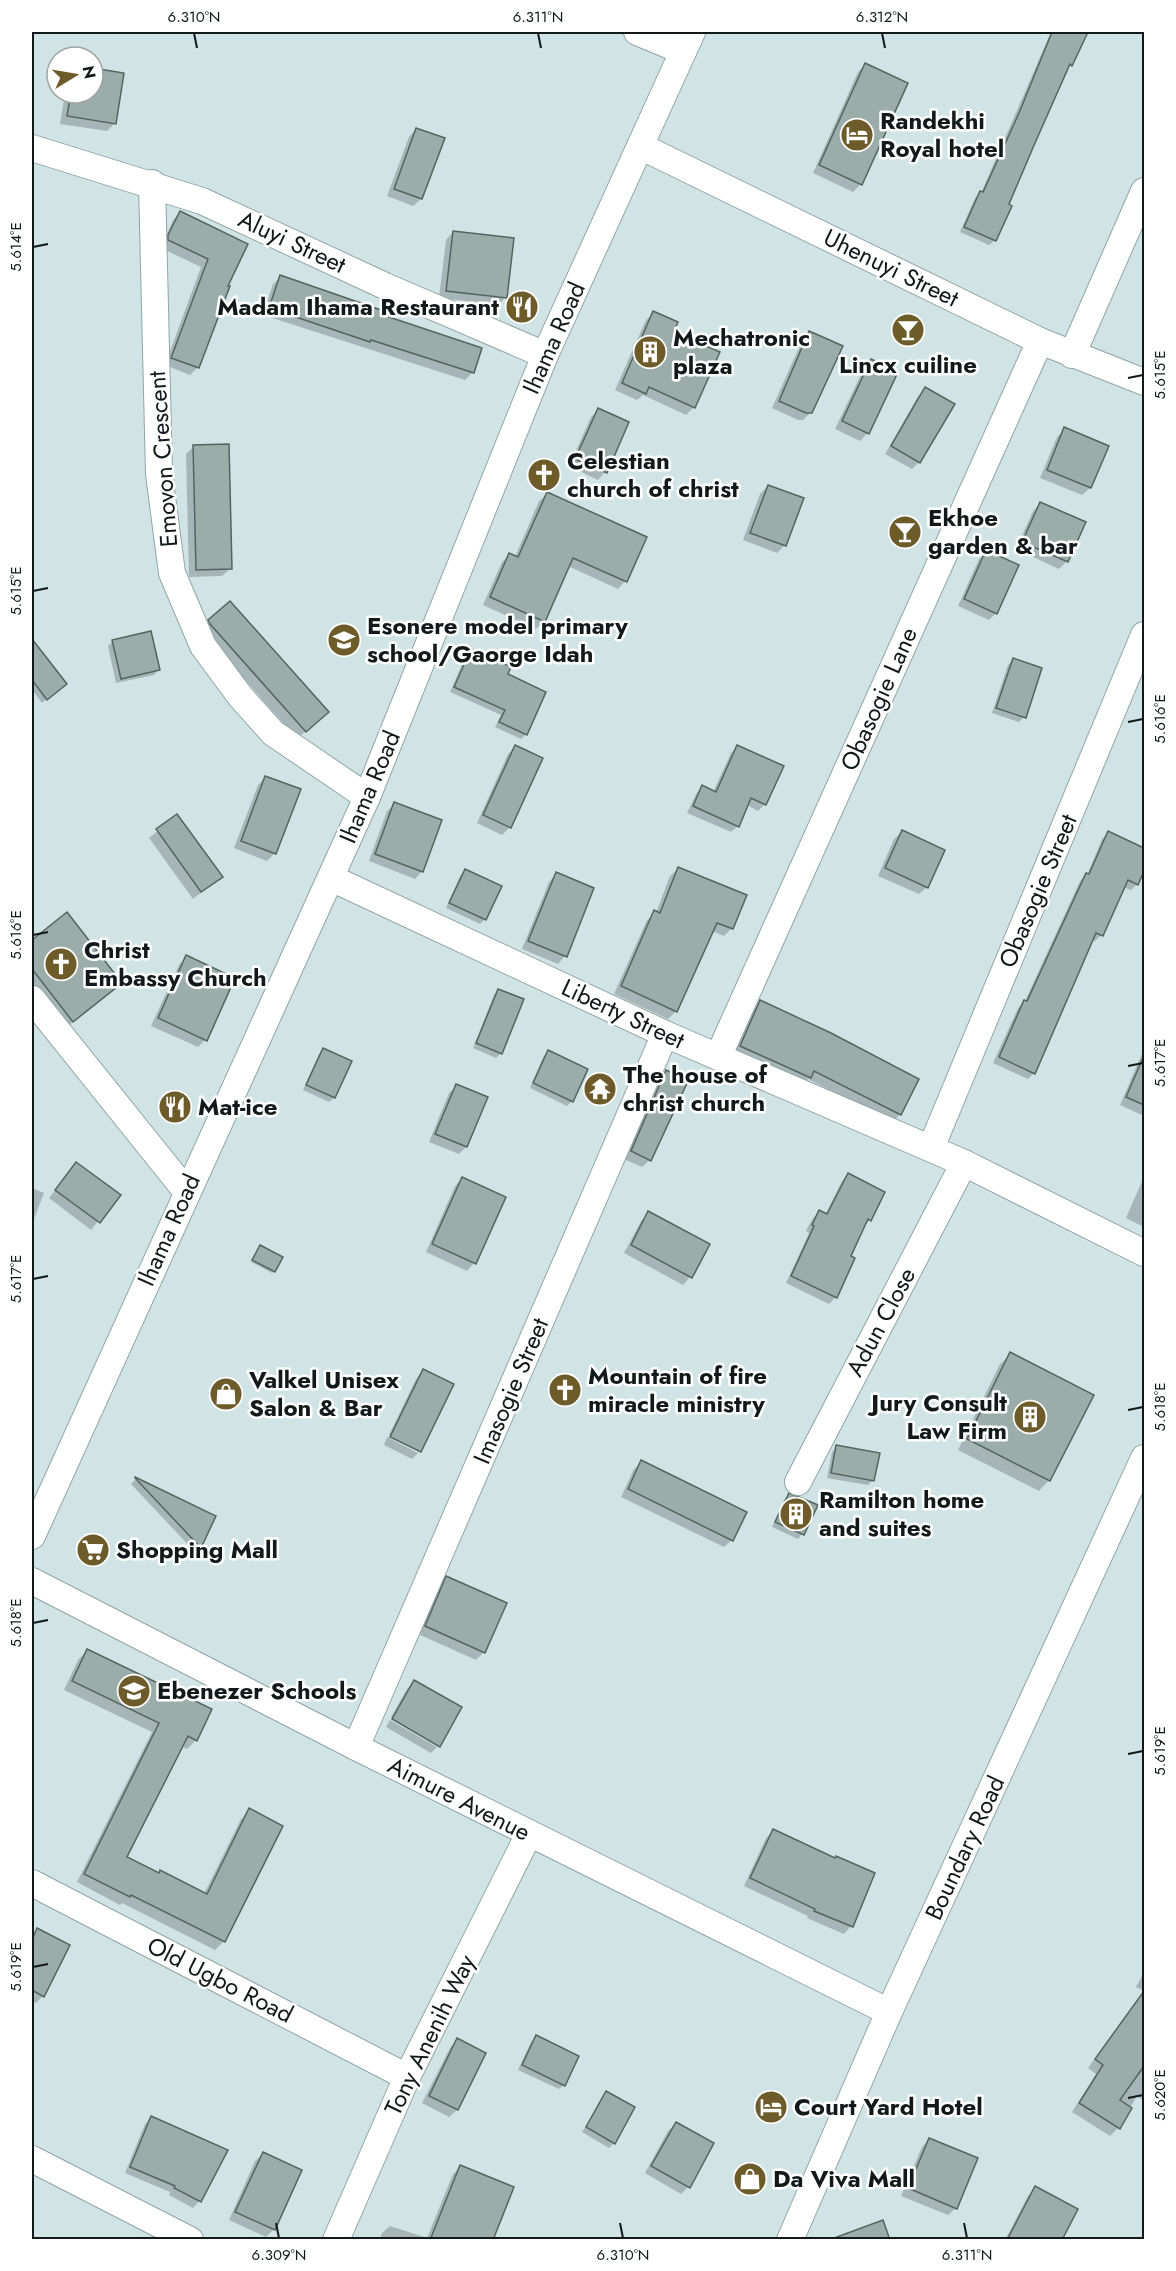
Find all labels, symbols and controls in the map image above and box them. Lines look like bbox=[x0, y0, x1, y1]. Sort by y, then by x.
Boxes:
text: 6.310°N bbox=[168, 6, 220, 28]
text: 6.311°N bbox=[513, 6, 563, 28]
text: 6.312°N bbox=[856, 6, 908, 28]
north arrow bbox=[45, 45, 105, 105]
text: N bbox=[77, 64, 102, 81]
place label: Randekhi Royal hotel bbox=[880, 103, 1004, 166]
hotel icon: Randekhi Royal hotel bbox=[839, 117, 875, 153]
street label: Aluyi Street bbox=[233, 201, 352, 282]
street label: Uhenuyi Street bbox=[818, 220, 965, 315]
text: 5.614°E bbox=[5, 222, 27, 272]
street label: Ihama Road bbox=[513, 276, 594, 399]
place label: Madam Ihama Restaurant bbox=[217, 289, 499, 324]
restaurant icon: Madam Ihama Restaurant bbox=[504, 289, 540, 325]
bar icon: Lincx cuiline bbox=[890, 312, 926, 348]
place label: Mechatronic plaza bbox=[673, 320, 810, 383]
building icon: Mechatronic plaza bbox=[632, 334, 668, 370]
place label: Lincx cuiline bbox=[839, 347, 977, 382]
text: 5.615°E bbox=[1149, 350, 1171, 400]
street label: Emovon Crescent bbox=[139, 370, 186, 548]
place label: Celestian church of christ bbox=[567, 443, 739, 506]
church icon: Celestian church of christ bbox=[526, 457, 562, 493]
place label: Ekhoe garden & bar bbox=[928, 500, 1078, 563]
bar icon: Ekhoe garden & bar bbox=[887, 514, 923, 550]
text: 5.615°E bbox=[5, 566, 27, 616]
place label: Esonere model primary school/Gaorge Idah bbox=[367, 608, 628, 671]
street label: Obasogie Lane bbox=[831, 621, 926, 776]
school or university icon: Esonere model primary school/Gaorge Idah bbox=[326, 622, 362, 658]
text: 5.616°E bbox=[1149, 694, 1171, 744]
street label: Ihama Road bbox=[330, 725, 409, 849]
street label: Obasogie Street bbox=[989, 808, 1086, 973]
text: 5.616°E bbox=[5, 910, 27, 960]
place label: Christ Embassy Church bbox=[84, 932, 267, 995]
church icon: Christ Embassy Church bbox=[43, 946, 79, 982]
street label: Liberty Street bbox=[556, 970, 691, 1057]
text: 5.617°E bbox=[1149, 1039, 1171, 1087]
place label: The house of christ church bbox=[623, 1057, 769, 1120]
temple icon: The house of christ church bbox=[582, 1071, 618, 1107]
restaurant icon: Mat-ice bbox=[157, 1089, 193, 1125]
place label: Mat-ice bbox=[198, 1089, 278, 1124]
street label: Ihama Road bbox=[128, 1168, 209, 1291]
text: 5.617°E bbox=[5, 1255, 27, 1303]
street label: Adun Close bbox=[837, 1261, 924, 1383]
street label: Imasogie Street bbox=[464, 1312, 557, 1469]
place label: Mountain of fire miracle ministry bbox=[588, 1358, 767, 1421]
place label: Valkel Unisex Salon & Bar bbox=[248, 1362, 399, 1425]
church icon: Mountain of fire miracle ministry bbox=[547, 1372, 583, 1408]
shop icon: Valkel Unisex Salon & Bar bbox=[208, 1376, 244, 1412]
text: 5.618°E bbox=[1149, 1383, 1171, 1431]
place label: Jury Consult Law Firm bbox=[867, 1385, 1007, 1448]
building icon: Jury Consult Law Firm bbox=[1012, 1399, 1048, 1435]
place label: Ramilton home and suites bbox=[819, 1482, 984, 1545]
building icon: Ramilton home and suites bbox=[778, 1496, 814, 1532]
supermarket icon: Shopping Mall bbox=[75, 1532, 111, 1568]
place label: Shopping Mall bbox=[116, 1532, 278, 1567]
text: 5.618°E bbox=[5, 1599, 27, 1647]
school or university icon: Ebenezer Schools bbox=[116, 1673, 152, 1709]
place label: Ebenezer Schools bbox=[157, 1673, 357, 1708]
text: 5.619°E bbox=[1149, 1726, 1171, 1776]
street label: Aimure Avenue bbox=[382, 1748, 536, 1849]
street label: Boundary Road bbox=[916, 1770, 1013, 1926]
street label: Old Ugbo Road bbox=[141, 1928, 299, 2031]
text: 5.619°E bbox=[5, 1942, 27, 1992]
street label: Tony Anenih Way bbox=[375, 1948, 484, 2121]
text: 5.620°E bbox=[1149, 2069, 1171, 2121]
hotel icon: Court Yard Hotel bbox=[753, 2089, 789, 2125]
place label: Court Yard Hotel bbox=[794, 2089, 983, 2124]
shop icon: Da Viva Mall bbox=[732, 2161, 768, 2197]
place label: Da Viva Mall bbox=[773, 2161, 915, 2196]
text: 6.309°N bbox=[252, 2244, 306, 2266]
text: 6.310°N bbox=[597, 2244, 649, 2266]
text: 6.311°N bbox=[942, 2244, 992, 2266]

